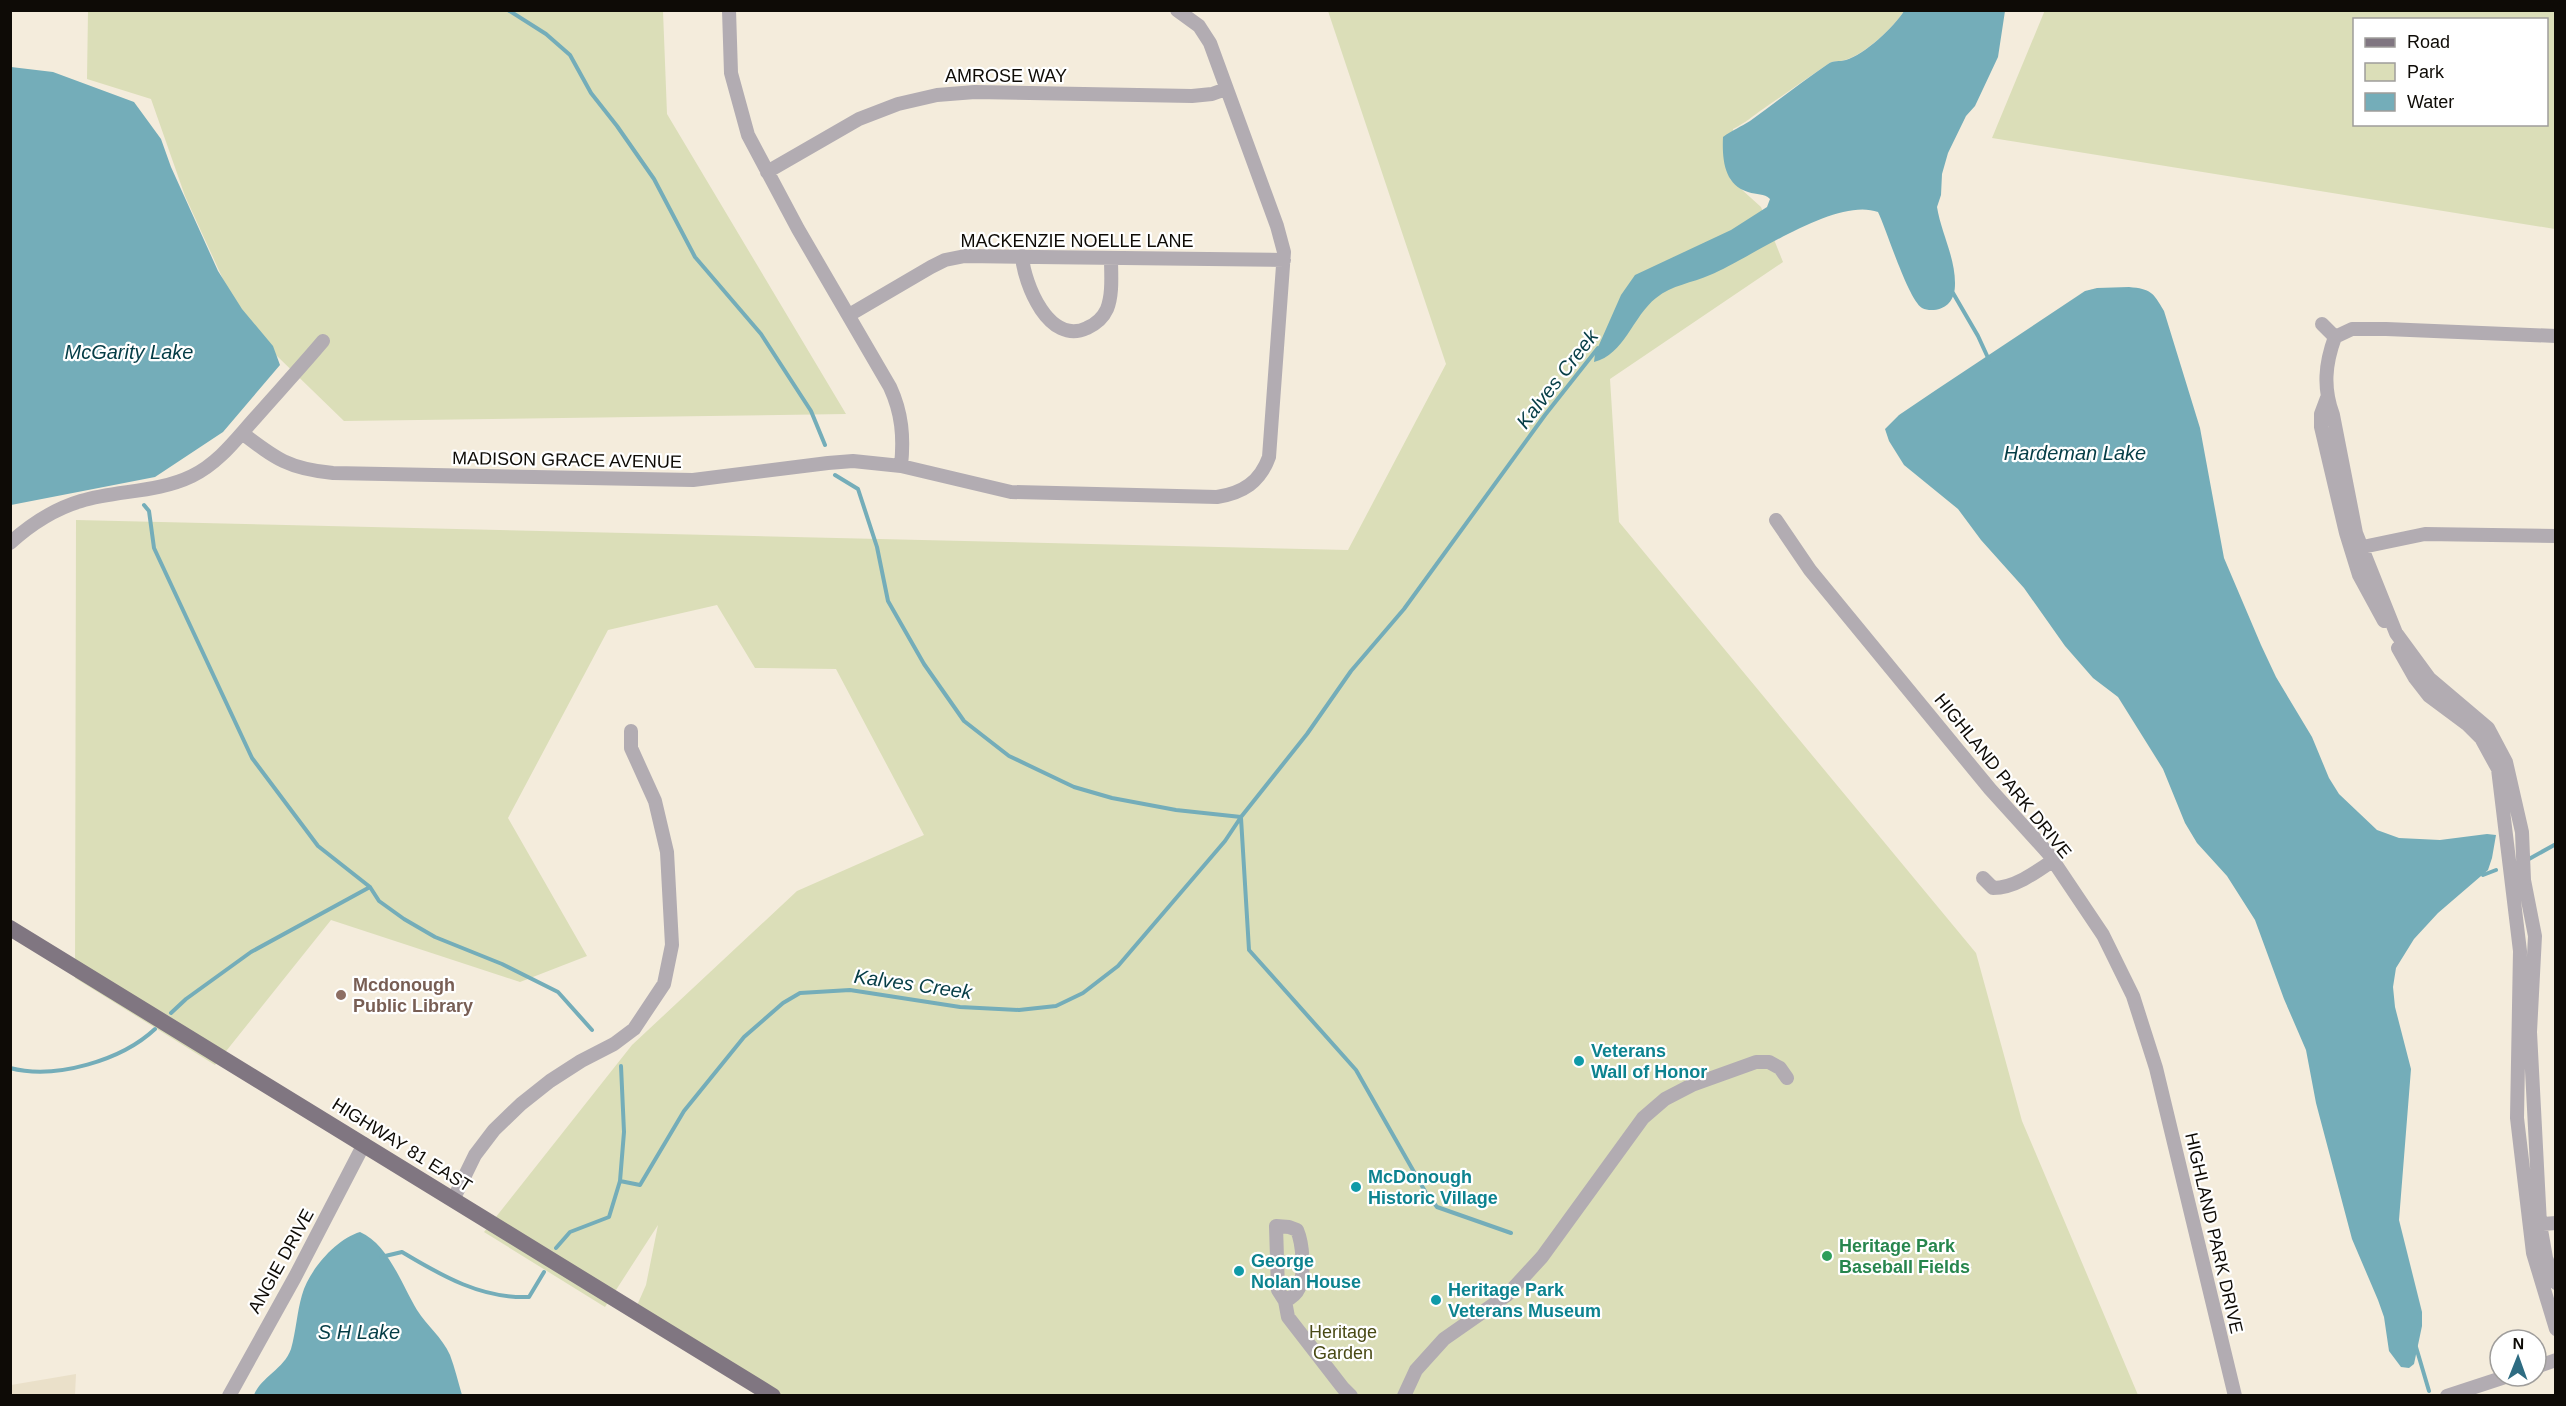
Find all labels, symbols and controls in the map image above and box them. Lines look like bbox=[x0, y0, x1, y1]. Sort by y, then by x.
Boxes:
legend bbox=[2353, 18, 2548, 126]
text: Road bbox=[2407, 32, 2450, 52]
text: Park bbox=[2407, 62, 2445, 82]
street label: AMROSE WAY bbox=[945, 66, 1067, 86]
text: Water bbox=[2407, 92, 2454, 112]
street label: MACKENZIE NOELLE LANE bbox=[960, 231, 1194, 251]
water label: Kalves Creek bbox=[1512, 325, 1603, 433]
water label: McGarity Lake bbox=[65, 341, 193, 363]
water label: Hardeman Lake bbox=[2004, 442, 2146, 464]
street label: MADISON GRACE AVENUE bbox=[452, 448, 682, 472]
street label: HIGHLAND PARK DRIVE bbox=[1930, 690, 2076, 862]
water label: Kalves Creek bbox=[853, 965, 974, 1003]
place label: Mcdonough Public Library bbox=[353, 975, 473, 1016]
marker: Mcdonough Public Library bbox=[334, 988, 348, 1002]
place label: Veterans Wall of Honor bbox=[1591, 1041, 1707, 1082]
marker: Veterans Wall of Honor bbox=[1572, 1054, 1586, 1068]
street label: HIGHWAY 81 EAST bbox=[329, 1094, 475, 1196]
street label: HIGHLAND PARK DRIVE bbox=[2181, 1131, 2247, 1335]
place label: McDonough Historic Village bbox=[1368, 1167, 1498, 1208]
marker: McDonough Historic Village bbox=[1349, 1180, 1363, 1194]
street label: ANGIE DRIVE bbox=[244, 1205, 318, 1317]
place label: Heritage Park Baseball Fields bbox=[1839, 1236, 1970, 1277]
marker: Heritage Park Baseball Fields bbox=[1820, 1249, 1834, 1263]
place label: George Nolan House bbox=[1251, 1251, 1361, 1292]
marker: George Nolan House bbox=[1232, 1264, 1246, 1278]
place label: Heritage Park Veterans Museum bbox=[1448, 1280, 1601, 1321]
marker: Heritage Park Veterans Museum bbox=[1429, 1293, 1443, 1307]
water label: S H Lake bbox=[318, 1321, 400, 1343]
park label: Heritage Garden bbox=[1309, 1322, 1377, 1363]
north arrow bbox=[2488, 1328, 2548, 1388]
text: N bbox=[2512, 1335, 2524, 1352]

